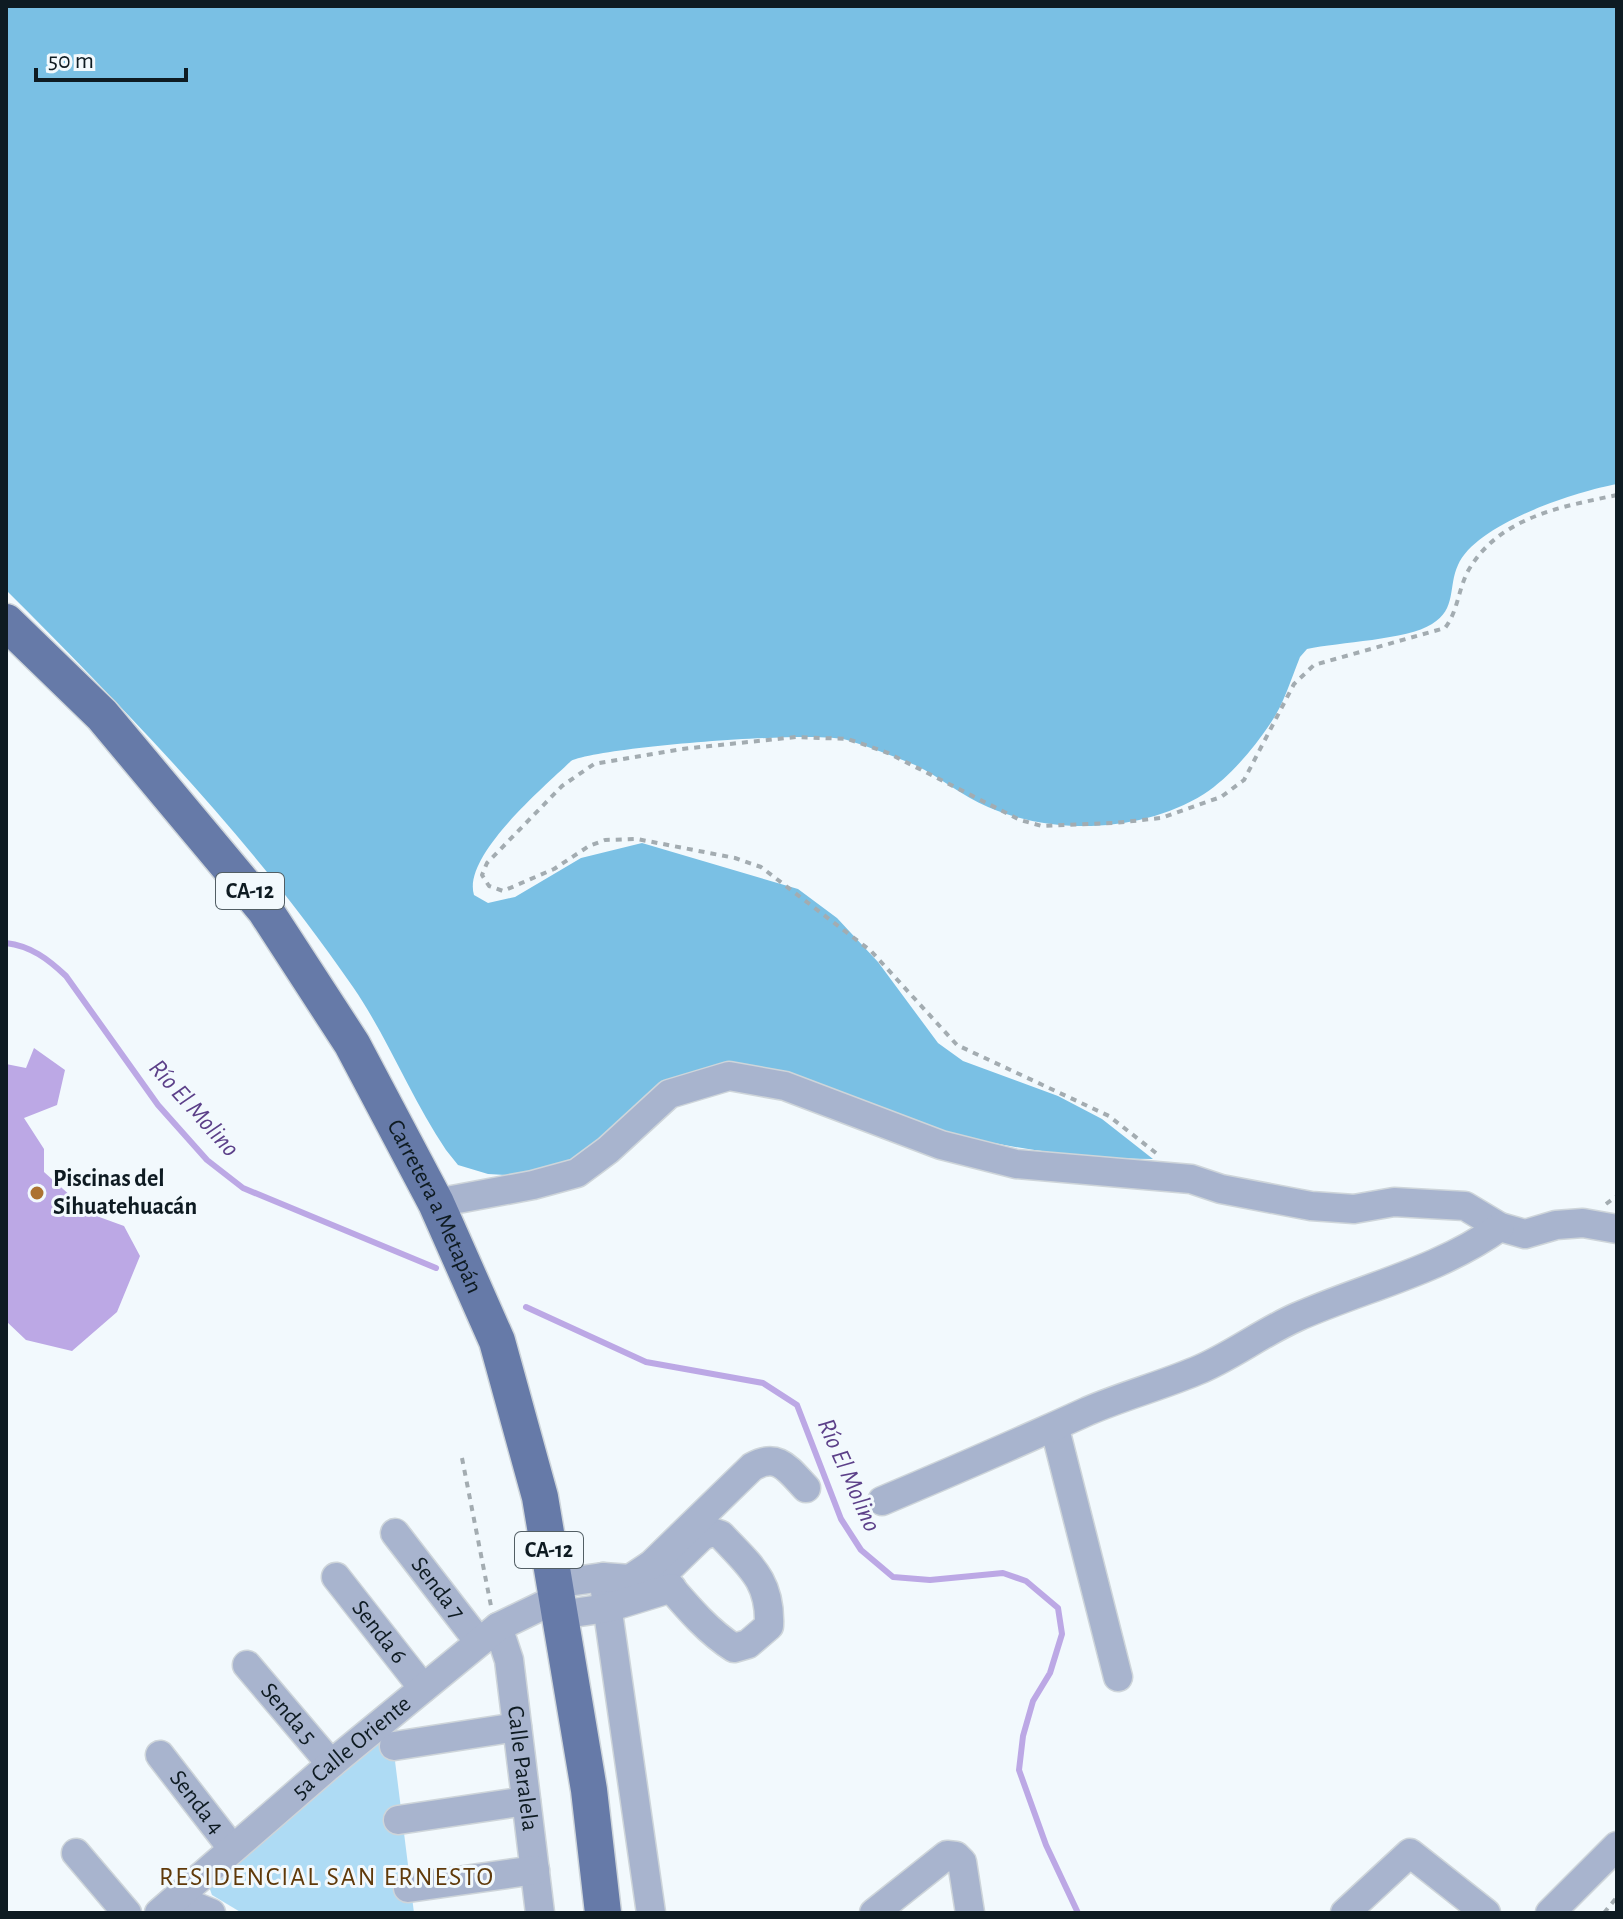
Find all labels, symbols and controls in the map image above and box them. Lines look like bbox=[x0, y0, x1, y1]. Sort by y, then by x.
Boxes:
scale bar bbox=[36, 32, 186, 82]
text: 50 m bbox=[48, 49, 94, 73]
road number: CA-12 bbox=[216, 873, 284, 909]
water label: Río El Molino bbox=[144, 1054, 244, 1162]
street label: Carretera a Metapán bbox=[382, 1116, 486, 1297]
place label: Piscinas del Sihuatehuacán bbox=[53, 1167, 197, 1219]
marker: Piscinas del Sihuatehuacán bbox=[28, 1184, 46, 1202]
water label: Río El Molino bbox=[813, 1415, 885, 1535]
road number: CA-12 bbox=[515, 1532, 583, 1568]
street label: Senda 7 bbox=[406, 1553, 469, 1624]
street label: Senda 6 bbox=[347, 1596, 411, 1668]
street label: Senda 5 bbox=[256, 1679, 321, 1749]
street label: 5a Calle Oriente bbox=[288, 1692, 416, 1804]
street label: Calle Paralela bbox=[503, 1704, 542, 1832]
street label: Senda 4 bbox=[165, 1766, 229, 1839]
district label: RESIDENCIAL SAN ERNESTO bbox=[159, 1864, 495, 1890]

